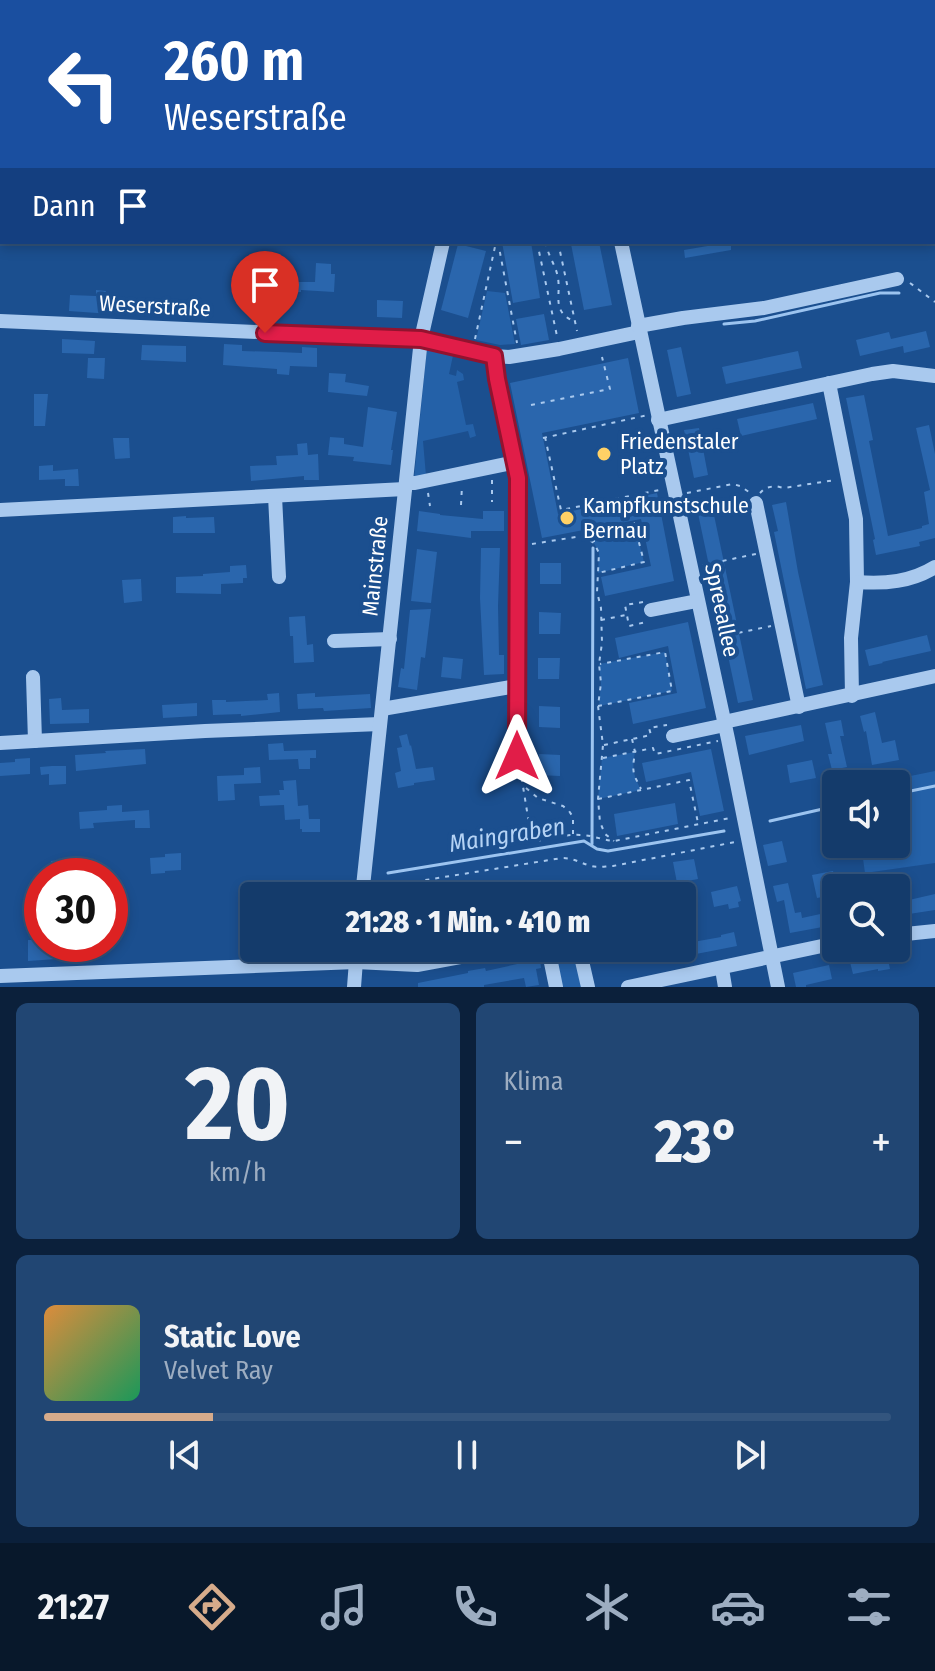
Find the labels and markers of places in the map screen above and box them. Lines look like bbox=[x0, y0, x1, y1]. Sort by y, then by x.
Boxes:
pin bbox=[231, 251, 299, 333]
place label: Friedenstaler Platz bbox=[620, 428, 739, 480]
marker: Friedenstaler Platz bbox=[595, 445, 613, 463]
place label: Kampfkunstschule Bernau bbox=[583, 492, 749, 544]
marker: Kampfkunstschule Bernau bbox=[558, 509, 576, 527]

